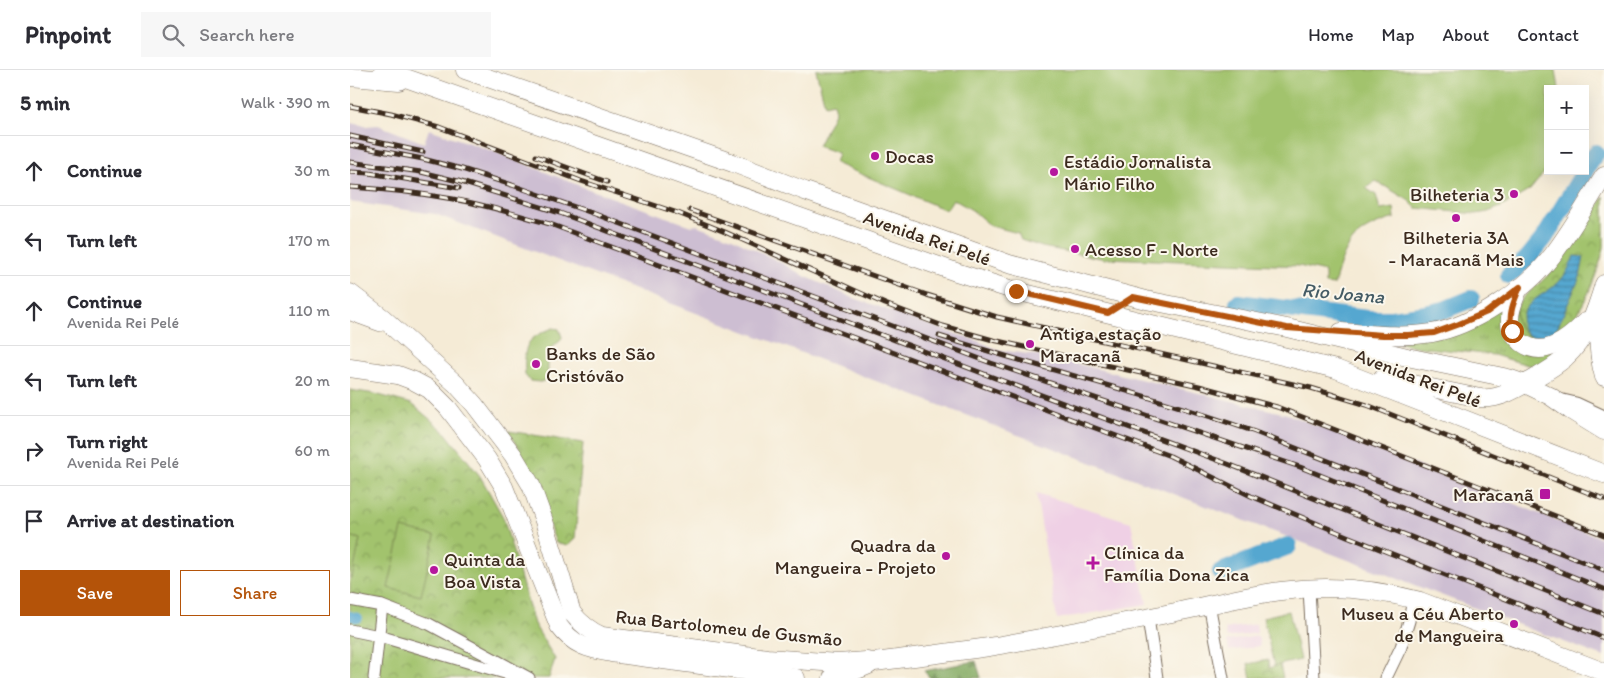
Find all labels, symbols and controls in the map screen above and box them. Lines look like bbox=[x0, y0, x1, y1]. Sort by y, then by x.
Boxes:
search box bbox=[141, 12, 491, 57]
text: Pinpoint bbox=[25, 20, 111, 49]
icon: search bbox=[159, 21, 187, 49]
text: Search here bbox=[199, 23, 294, 46]
text: Home bbox=[1308, 24, 1354, 46]
text: Map bbox=[1382, 24, 1415, 46]
text: About bbox=[1443, 24, 1489, 46]
text: Contact bbox=[1517, 24, 1579, 46]
map controls bbox=[1544, 85, 1589, 175]
button: + bbox=[1544, 85, 1589, 130]
text: 5 min bbox=[20, 90, 70, 115]
text: Walk · 390 m bbox=[241, 93, 330, 112]
button: − bbox=[1544, 130, 1589, 175]
place label: Docas bbox=[885, 145, 934, 168]
marker: Docas bbox=[869, 150, 881, 162]
place label: Estádio Jornalista Mário Filho bbox=[1064, 150, 1211, 195]
icon: ahead bbox=[20, 157, 48, 185]
text: Continue bbox=[67, 159, 142, 182]
text: 30 m bbox=[294, 161, 330, 180]
marker: Estádio Jornalista Mário Filho bbox=[1048, 166, 1060, 178]
place label: Bilheteria 3 bbox=[1410, 183, 1504, 206]
marker: Bilheteria 3 bbox=[1508, 188, 1520, 200]
street label: Avenida Rei Pelé bbox=[860, 205, 994, 271]
marker: Bilheteria 3A - Maracanã Mais bbox=[1450, 212, 1462, 224]
place label: Bilheteria 3A - Maracanã Mais bbox=[1388, 226, 1524, 271]
icon: left bbox=[20, 227, 48, 255]
text: Turn left bbox=[67, 229, 137, 252]
text: 170 m bbox=[288, 231, 330, 250]
place label: Acesso F - Norte bbox=[1085, 238, 1218, 261]
marker: Acesso F - Norte bbox=[1069, 243, 1081, 255]
water label: Rio Joana bbox=[1301, 277, 1386, 309]
route end bbox=[1005, 280, 1028, 303]
text: Continue bbox=[67, 290, 142, 313]
icon: ahead bbox=[20, 297, 48, 325]
text: 110 m bbox=[288, 301, 330, 320]
text: Avenida Rei Pelé bbox=[67, 313, 179, 332]
route start bbox=[1501, 320, 1524, 343]
place label: Antiga estação Maracanã bbox=[1040, 322, 1161, 367]
marker: Antiga estação Maracanã bbox=[1024, 338, 1036, 350]
place label: Banks de São Cristóvão bbox=[546, 342, 655, 387]
street label: Avenida Rei Pelé bbox=[1352, 343, 1484, 413]
marker: Banks de São Cristóvão bbox=[530, 358, 542, 370]
icon: left bbox=[20, 367, 48, 395]
text: Turn left bbox=[67, 369, 137, 392]
text: 20 m bbox=[295, 371, 330, 390]
text: Turn right bbox=[67, 430, 148, 453]
icon: right bbox=[20, 437, 48, 465]
text: 60 m bbox=[295, 441, 330, 460]
text: Avenida Rei Pelé bbox=[67, 453, 179, 472]
place label: Maracanã bbox=[1453, 483, 1534, 506]
marker: Maracanã bbox=[1538, 487, 1552, 501]
icon: arrive bbox=[20, 507, 48, 535]
text: Arrive at destination bbox=[67, 509, 234, 532]
place label: Quadra da Mangueira - Projeto bbox=[775, 534, 936, 579]
place label: Clínica da Família Dona Zica bbox=[1104, 541, 1249, 586]
place label: Quinta da Boa Vista bbox=[444, 548, 525, 593]
marker: Quadra da Mangueira - Projeto bbox=[940, 550, 952, 562]
marker: Clínica da Família Dona Zica bbox=[1086, 556, 1100, 570]
marker: Quinta da Boa Vista bbox=[428, 564, 440, 576]
button: Save bbox=[20, 570, 170, 616]
button: Share bbox=[180, 570, 330, 616]
place label: Museu a Céu Aberto de Mangueira bbox=[1341, 602, 1504, 647]
street label: Rua Bartolomeu de Gusmão bbox=[614, 605, 844, 651]
marker: Museu a Céu Aberto de Mangueira bbox=[1508, 618, 1520, 630]

